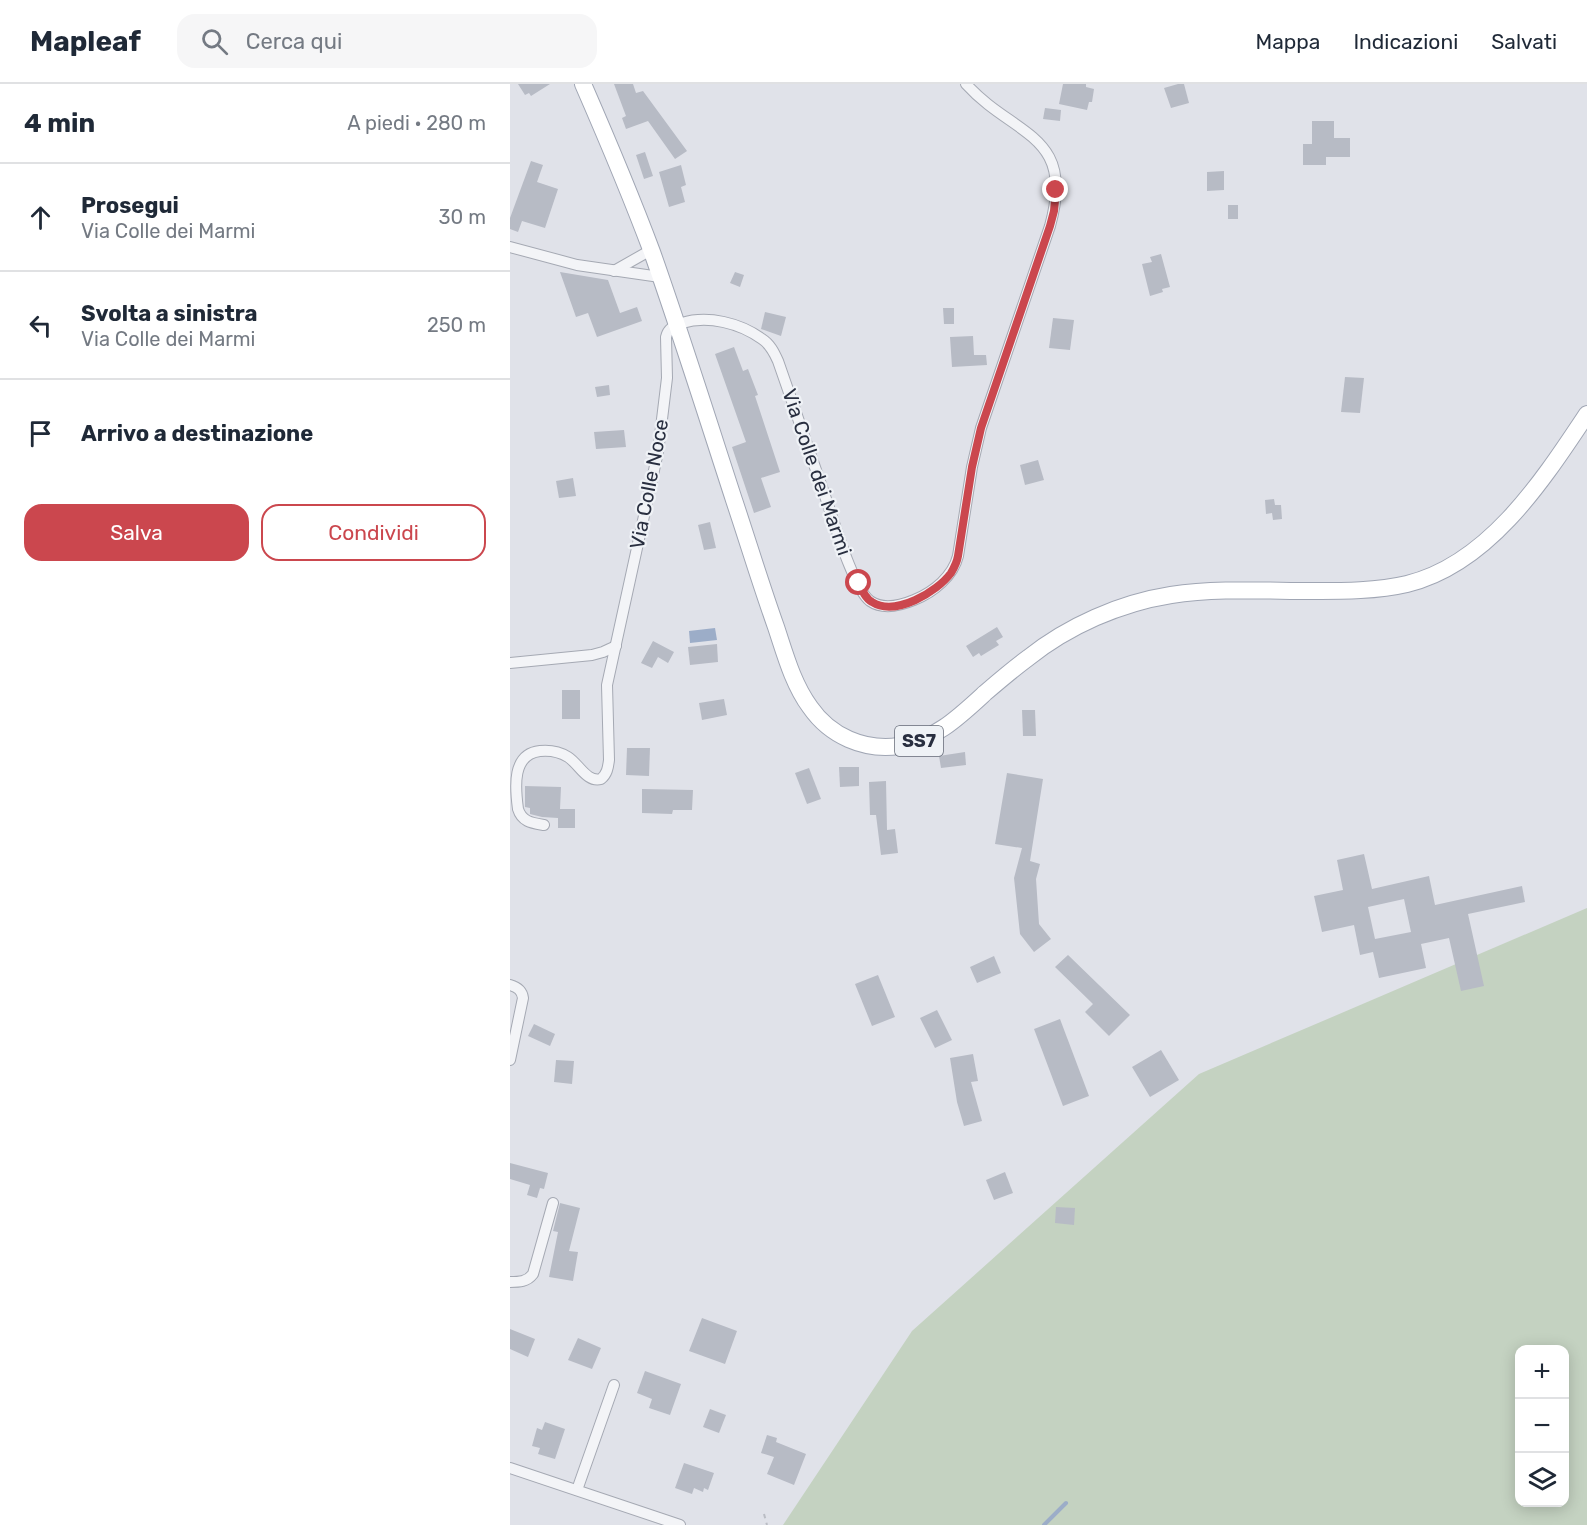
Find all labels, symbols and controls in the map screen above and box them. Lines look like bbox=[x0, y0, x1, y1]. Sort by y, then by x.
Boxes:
search box bbox=[177, 14, 597, 68]
text: Mapleaf bbox=[30, 25, 141, 58]
icon: search bbox=[198, 25, 231, 58]
text: Cerca qui bbox=[246, 28, 342, 55]
text: Mappa bbox=[1255, 29, 1320, 54]
text: Indicazioni bbox=[1353, 29, 1458, 54]
text: Salvati bbox=[1491, 29, 1557, 54]
text: 4 min bbox=[24, 108, 95, 139]
text: A piedi · 280 m bbox=[347, 111, 486, 135]
route end bbox=[1042, 176, 1068, 202]
text: Prosegui bbox=[81, 192, 179, 219]
icon: ahead bbox=[24, 201, 57, 234]
text: 30 m bbox=[439, 205, 486, 229]
text: Via Colle dei Marmi bbox=[81, 219, 255, 243]
text: Svolta a sinistra bbox=[81, 300, 258, 327]
icon: left bbox=[24, 309, 57, 342]
text: 250 m bbox=[427, 313, 486, 337]
text: Via Colle dei Marmi bbox=[81, 327, 255, 351]
street label: Via Colle dei Marmi bbox=[777, 386, 857, 558]
icon: arrive bbox=[24, 417, 57, 450]
street label: Via Colle Noce bbox=[625, 417, 673, 551]
text: Arrivo a destinazione bbox=[81, 420, 313, 447]
button: Salva bbox=[24, 504, 249, 561]
button: Condividi bbox=[261, 504, 486, 561]
route start bbox=[845, 569, 871, 595]
road number: SS7 bbox=[895, 726, 943, 756]
map controls bbox=[1515, 1345, 1569, 1507]
button: + bbox=[1515, 1345, 1569, 1399]
button: − bbox=[1515, 1399, 1569, 1453]
button: layers bbox=[1515, 1453, 1569, 1507]

